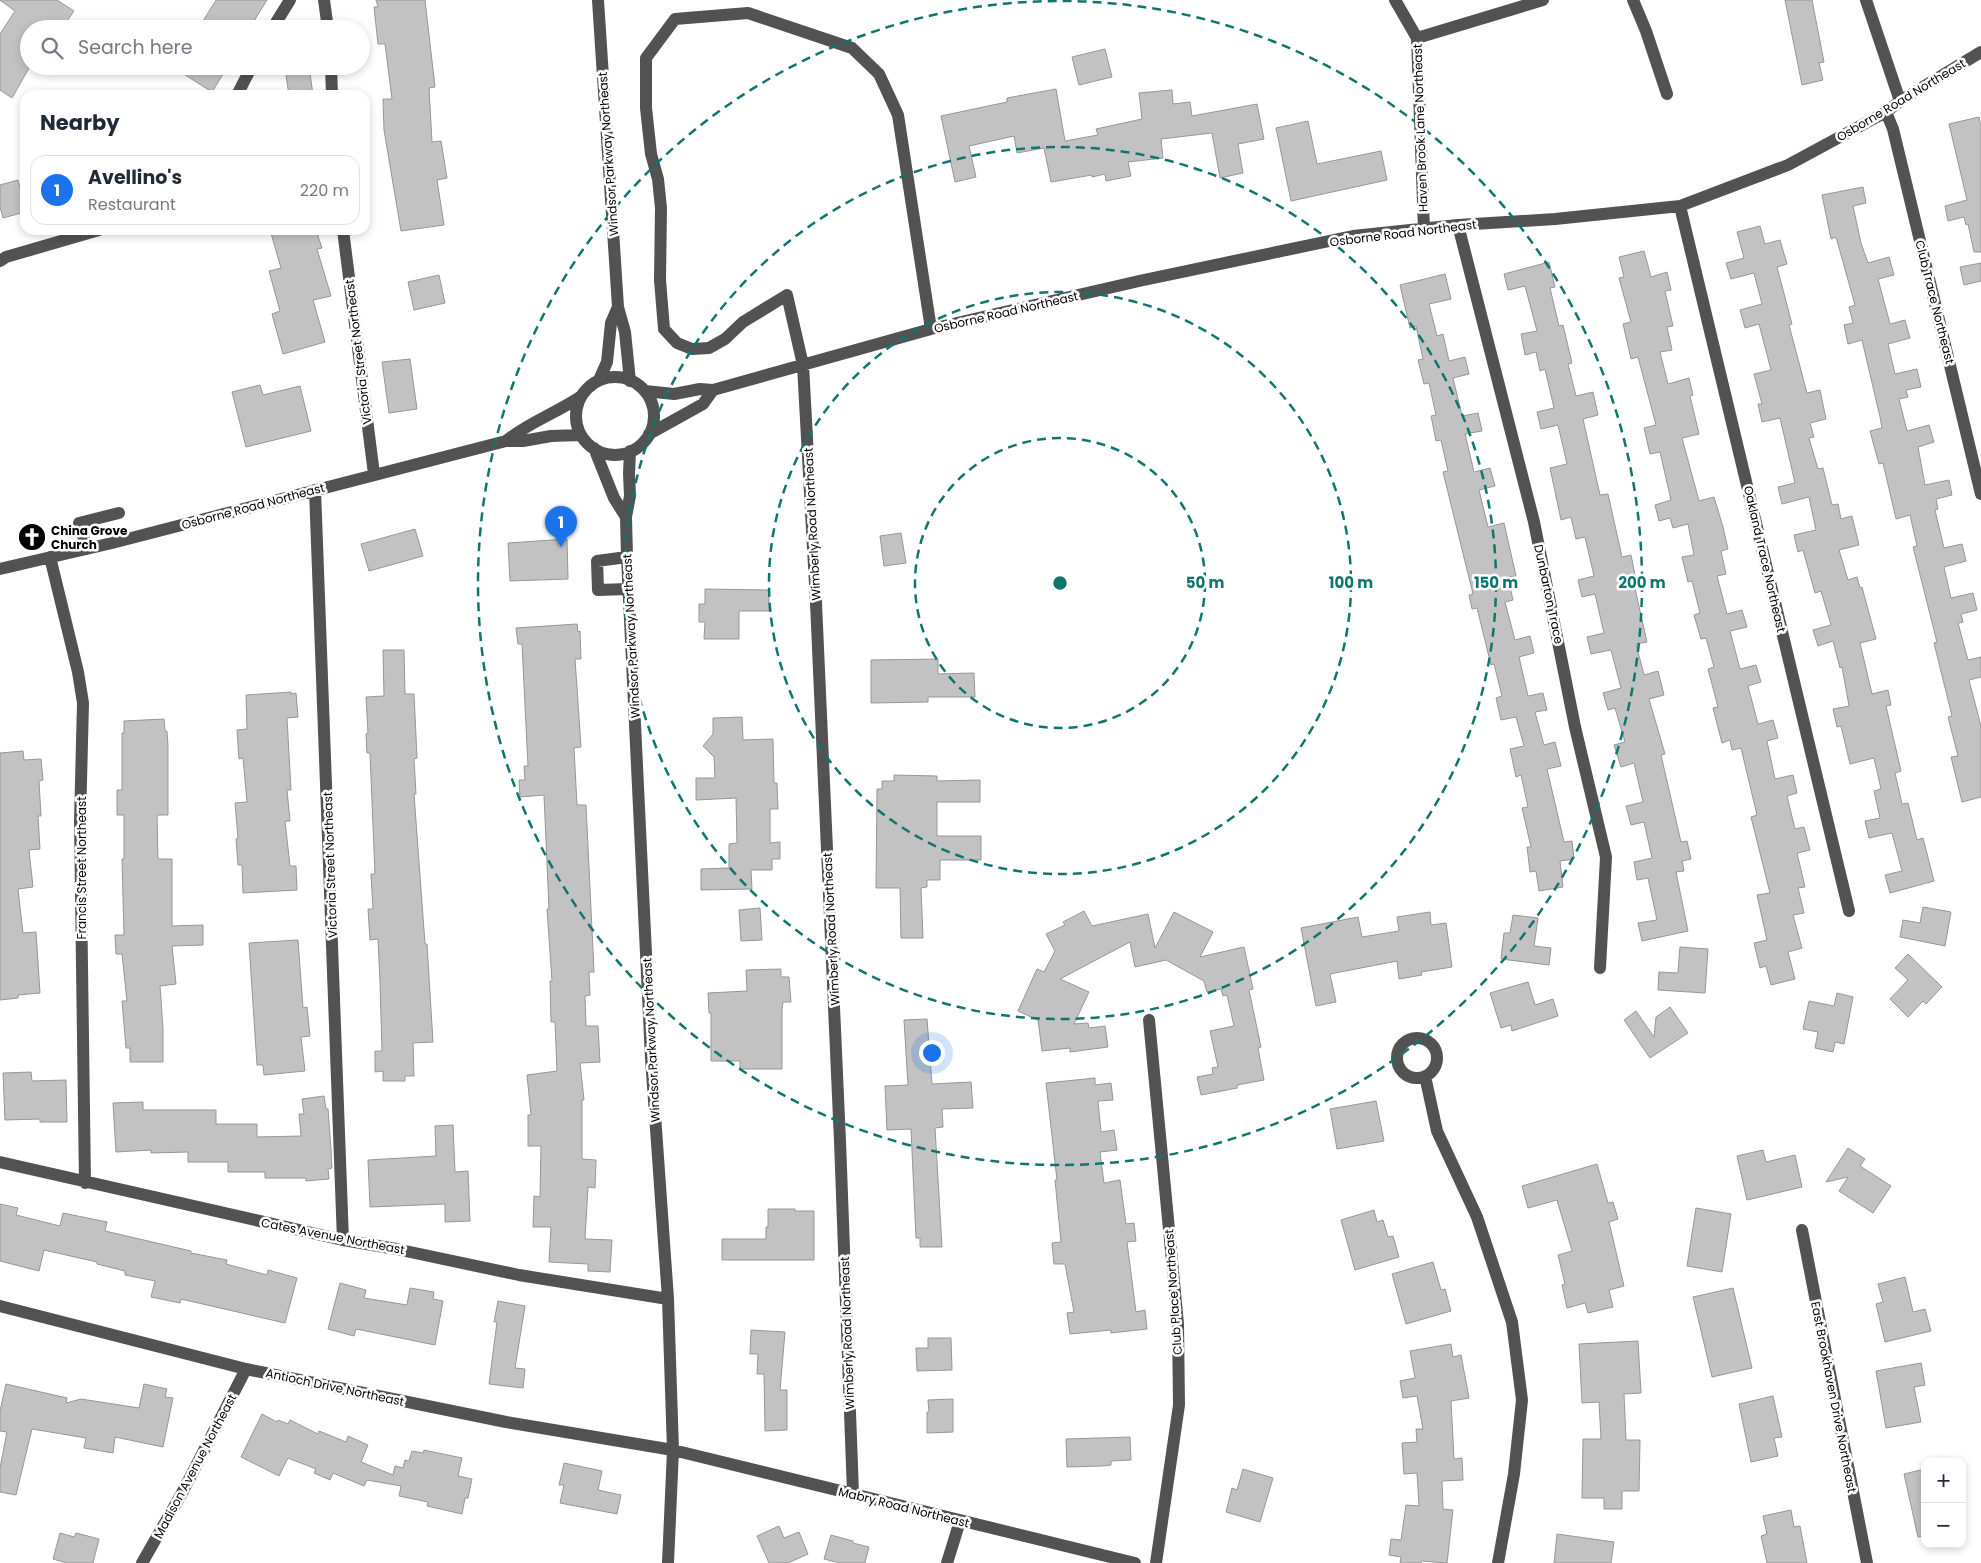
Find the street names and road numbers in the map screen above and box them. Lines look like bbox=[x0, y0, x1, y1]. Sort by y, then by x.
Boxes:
street label: Haven Brook Lane Northeast bbox=[1409, 44, 1431, 212]
street label: Osborne Road Northeast bbox=[1833, 55, 1969, 145]
street label: Windsor Parkway Northeast bbox=[594, 71, 622, 237]
street label: Osborne Road Northeast bbox=[1329, 216, 1477, 250]
street label: Club Trace Northeast bbox=[1911, 238, 1959, 366]
street label: Victoria Street Northeast bbox=[341, 278, 375, 426]
street label: Osborne Road Northeast bbox=[932, 287, 1080, 337]
street label: Wimberly Road Northeast bbox=[800, 447, 824, 601]
street label: Osborne Road Northeast bbox=[180, 479, 326, 533]
street label: Oakland Trace Northeast bbox=[1740, 484, 1790, 634]
street label: Dunbarton Trace bbox=[1530, 543, 1568, 645]
street label: Windsor Parkway Northeast bbox=[618, 553, 644, 719]
street label: Victoria Street Northeast bbox=[319, 792, 341, 938]
street label: Francis Street Northeast bbox=[73, 796, 90, 940]
street label: Wimberly Road Northeast bbox=[819, 852, 843, 1006]
street label: Windsor Parkway Northeast bbox=[638, 957, 664, 1123]
street label: Cates Avenue Northeast bbox=[260, 1214, 406, 1258]
street label: Club Place Northeast bbox=[1160, 1229, 1186, 1355]
street label: Wimberly Road Northeast bbox=[836, 1256, 858, 1410]
street label: East Brookhaven Drive Northeast bbox=[1807, 1300, 1861, 1494]
street label: Antioch Drive Northeast bbox=[264, 1364, 406, 1410]
street label: Madison Avenue Northeast bbox=[150, 1391, 240, 1541]
street label: Mabry Road Northeast bbox=[837, 1483, 971, 1531]

